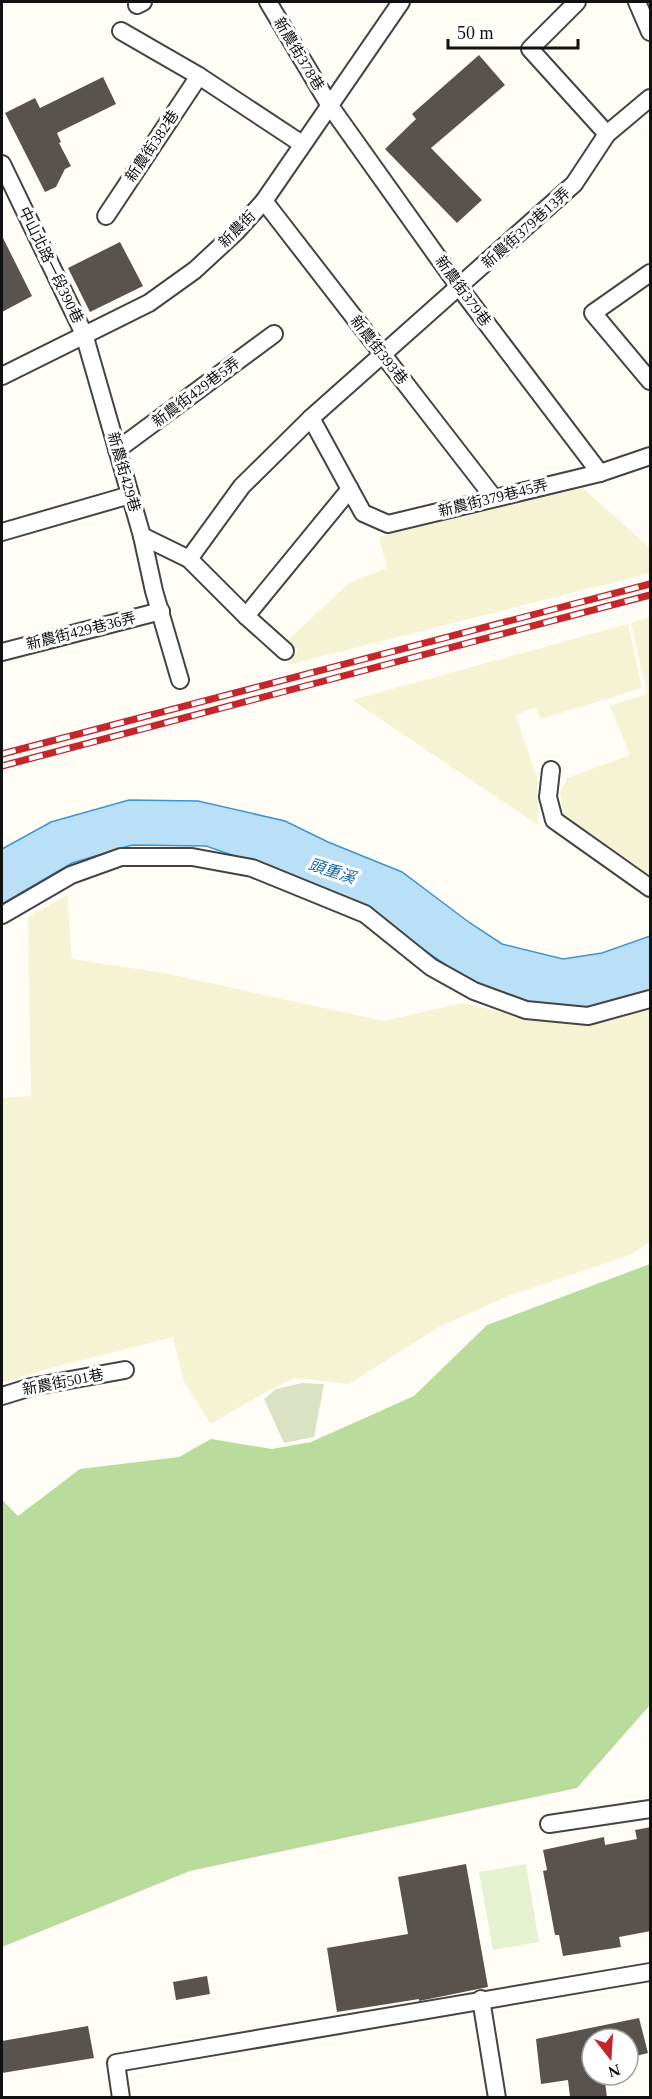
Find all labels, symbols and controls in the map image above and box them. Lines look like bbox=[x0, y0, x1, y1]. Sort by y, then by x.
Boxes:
scale bar bbox=[448, 12, 578, 50]
street label: 新農街378巷 bbox=[271, 15, 327, 93]
text: 50 m bbox=[457, 23, 494, 43]
street label: 新農街382巷 bbox=[122, 107, 182, 185]
street label: 新農街379巷13弄 bbox=[479, 184, 573, 272]
street label: 中山北路一段390巷 bbox=[16, 204, 87, 326]
street label: 新農街 bbox=[215, 207, 259, 251]
street label: 新農街379巷 bbox=[432, 253, 494, 329]
street label: 新農街393巷 bbox=[347, 313, 411, 387]
street label: 新農街429巷5弄 bbox=[149, 354, 243, 430]
street label: 新農街429巷 bbox=[105, 430, 143, 514]
street label: 新農街379巷45弄 bbox=[436, 477, 550, 519]
street label: 新農街429巷36弄 bbox=[24, 610, 138, 652]
water label: 頭重溪 bbox=[307, 855, 359, 887]
street label: 新農街501巷 bbox=[21, 1366, 105, 1398]
north arrow bbox=[580, 2027, 640, 2087]
text: N bbox=[606, 2061, 622, 2081]

